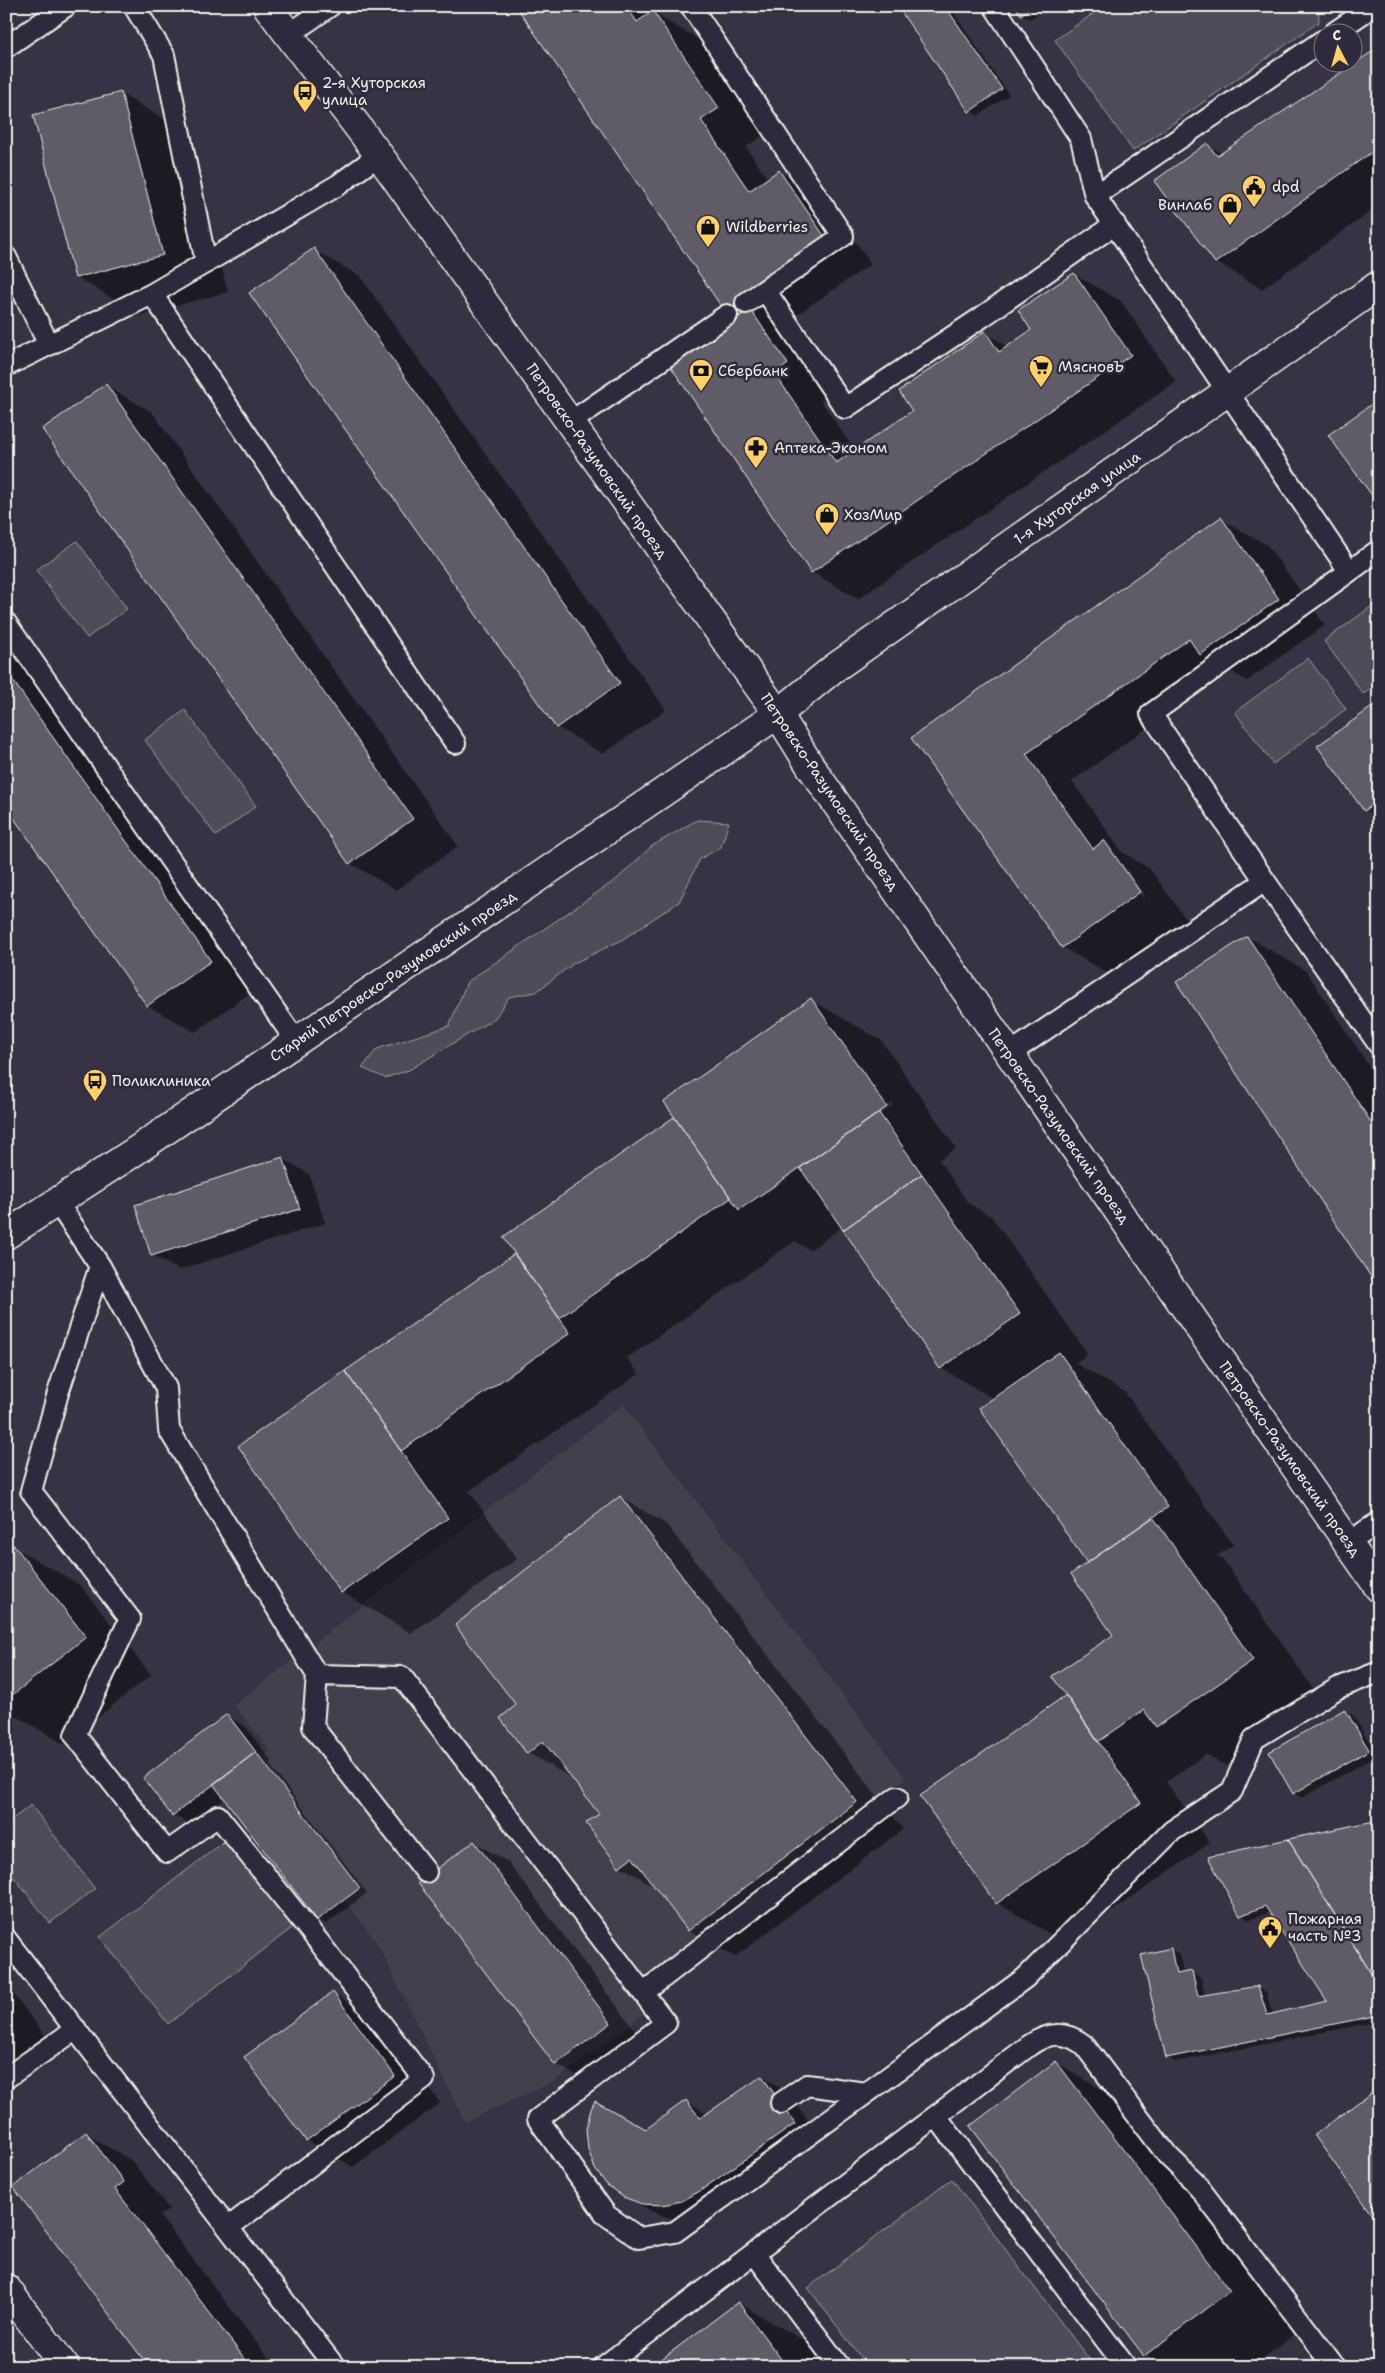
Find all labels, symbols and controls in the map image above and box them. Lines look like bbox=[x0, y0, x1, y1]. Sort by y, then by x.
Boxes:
north arrow bbox=[1312, 22, 1362, 72]
text: С bbox=[1331, 26, 1342, 44]
place label: 2-я Хуторская улица bbox=[322, 73, 426, 110]
bus stop icon: 2-я Хуторская улица bbox=[292, 79, 318, 113]
public building icon: dpd bbox=[1241, 174, 1267, 208]
place label: dpd bbox=[1272, 177, 1300, 197]
shop icon: Винлаб bbox=[1217, 192, 1243, 226]
place label: Винлаб bbox=[1158, 195, 1212, 215]
shop icon: Wildberries bbox=[695, 214, 721, 248]
place label: Wildberries bbox=[726, 217, 808, 237]
supermarket icon: МясновЪ bbox=[1028, 354, 1054, 388]
place label: МясновЪ bbox=[1058, 357, 1124, 377]
bank icon: Сбербанк bbox=[688, 358, 714, 392]
street label: Петровско-Разумовский проезд bbox=[522, 359, 673, 563]
place label: Сбербанк bbox=[718, 361, 788, 381]
pharmacy icon: Аптека-Эконом bbox=[743, 435, 769, 469]
place label: Аптека-Эконом bbox=[774, 438, 887, 458]
street label: 1-я Хуторская улица bbox=[1010, 446, 1145, 549]
shop icon: ХозМир bbox=[814, 502, 840, 536]
place label: ХозМир bbox=[844, 505, 902, 525]
street label: Петровско-Разумовский проезд bbox=[756, 689, 904, 895]
street label: Старый Петровско-Разумовский проезд bbox=[266, 885, 521, 1066]
street label: Петровско-Разумовский проезд bbox=[984, 1024, 1135, 1228]
bus stop icon: Поликлиника bbox=[82, 1068, 108, 1102]
place label: Поликлиника bbox=[112, 1071, 211, 1091]
street label: Петровско-Разумовский проезд bbox=[1215, 1357, 1366, 1561]
place label: Пожарная часть №3 bbox=[1288, 1909, 1362, 1946]
public building icon: Пожарная часть №3 bbox=[1257, 1915, 1283, 1949]

